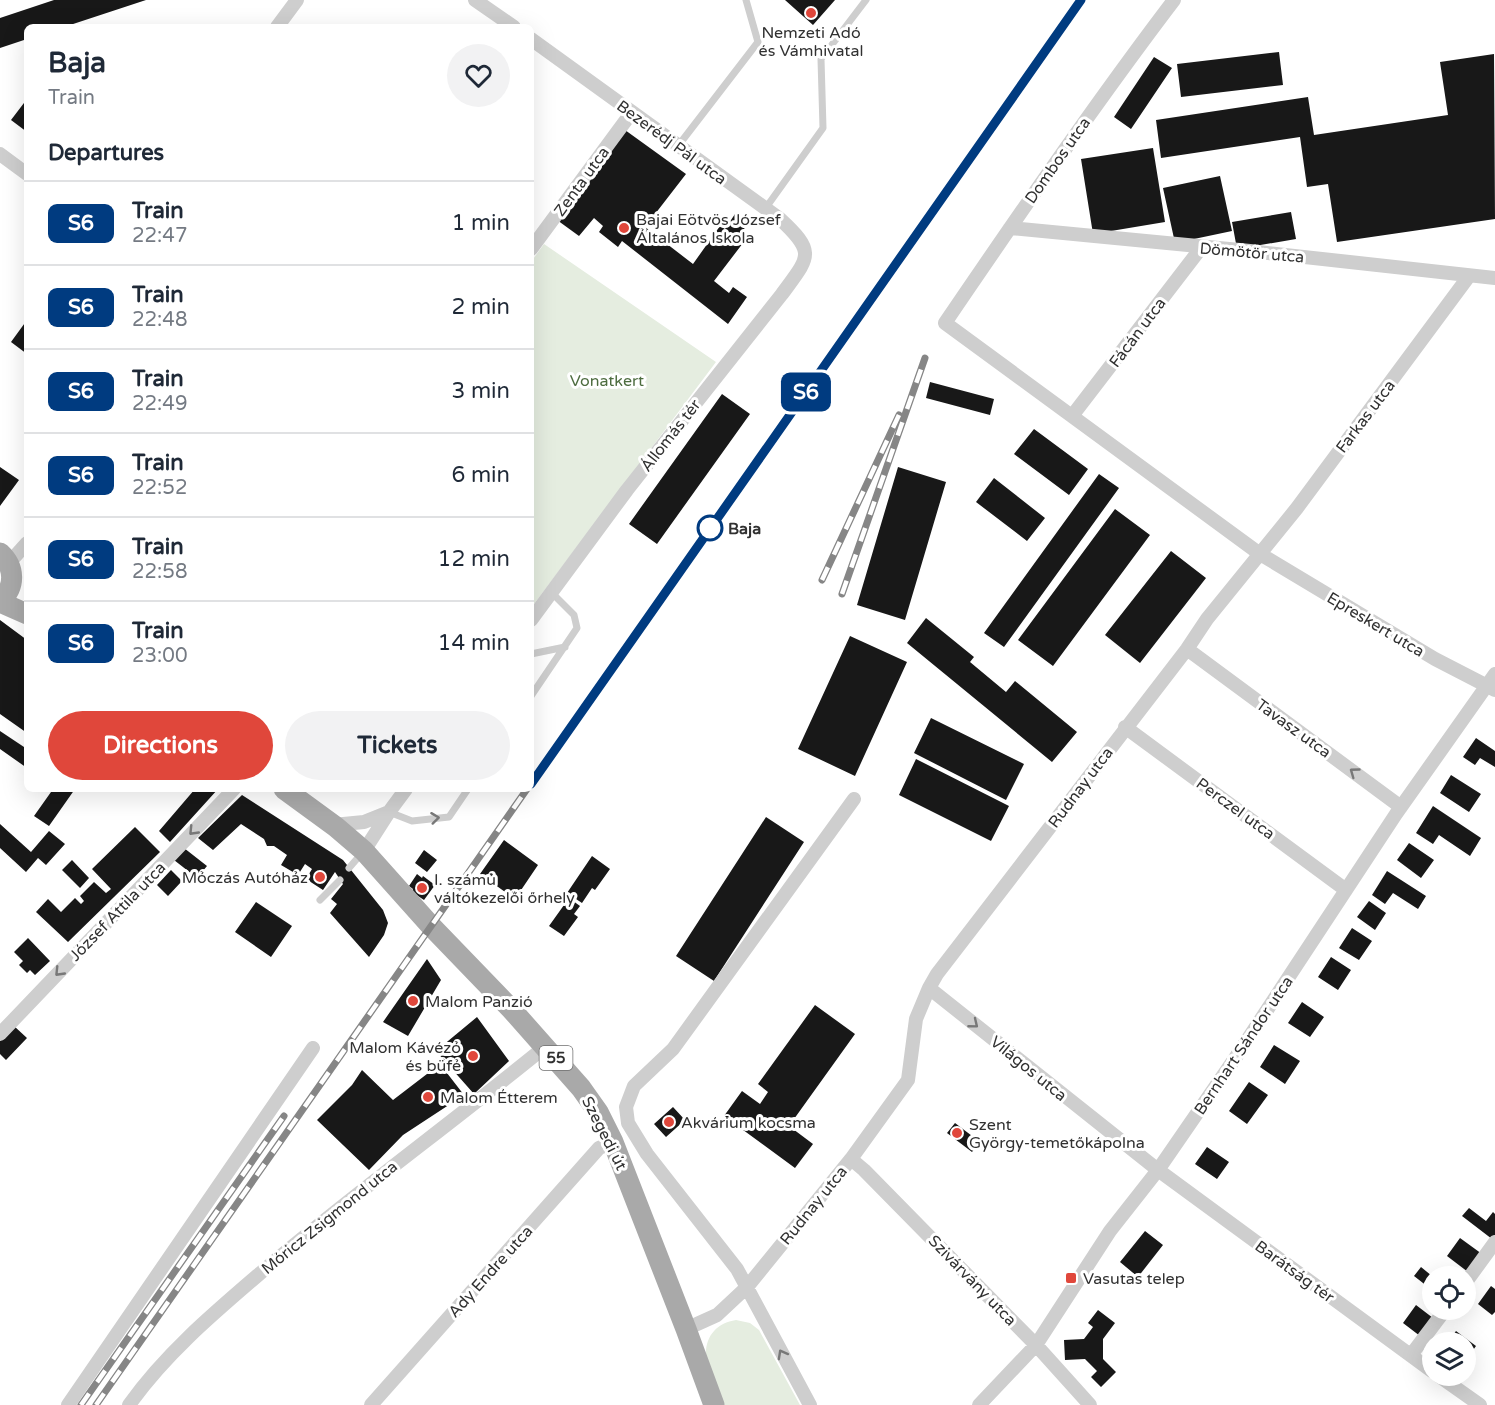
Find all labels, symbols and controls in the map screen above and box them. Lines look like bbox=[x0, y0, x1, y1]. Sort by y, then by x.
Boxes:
marker: Nemzeti Adó és Vámhivatal bbox=[804, 6, 818, 20]
place label: Nemzeti Adó és Vámhivatal bbox=[759, 23, 863, 61]
button: heart bbox=[447, 44, 510, 107]
text: Baja bbox=[48, 46, 106, 80]
text: Train bbox=[48, 86, 95, 110]
street label: Bezerédj Pál utca bbox=[613, 96, 730, 189]
street label: Dombos utca bbox=[1021, 113, 1095, 208]
text: Departures bbox=[48, 140, 164, 166]
street label: Zenta utca bbox=[550, 143, 614, 220]
text: Train bbox=[132, 198, 184, 224]
text: 1 min bbox=[451, 210, 510, 236]
place label: Bajai Eötvös József Általános Iskola bbox=[636, 210, 782, 248]
text: S6 bbox=[68, 211, 94, 236]
marker: Bajai Eötvös József Általános Iskola bbox=[617, 221, 631, 235]
text: 22:47 bbox=[132, 224, 187, 248]
street label: Dömötör utca bbox=[1199, 238, 1305, 268]
text: Train bbox=[132, 282, 184, 308]
text: 2 min bbox=[451, 294, 510, 320]
street label: Fácán utca bbox=[1105, 294, 1171, 371]
text: S6 bbox=[68, 295, 94, 320]
text: 22:48 bbox=[132, 308, 187, 332]
text: Train bbox=[132, 366, 184, 392]
park label: Vonatkert bbox=[570, 371, 644, 391]
line badge: S6 bbox=[779, 372, 833, 412]
street label: Farkas utca bbox=[1332, 376, 1400, 457]
text: 3 min bbox=[451, 378, 510, 404]
text: S6 bbox=[68, 379, 94, 404]
text: S6 bbox=[793, 380, 819, 405]
text: 22:49 bbox=[132, 392, 187, 416]
street label: Állomás tér bbox=[636, 395, 706, 476]
text: Train bbox=[132, 450, 184, 476]
text: 6 min bbox=[451, 462, 510, 488]
text: S6 bbox=[68, 463, 94, 488]
text: 22:52 bbox=[132, 476, 187, 500]
marker: Baja bbox=[697, 515, 723, 541]
place label: Baja bbox=[728, 519, 761, 539]
text: Train bbox=[132, 534, 184, 560]
text: 12 min bbox=[438, 546, 510, 572]
text: S6 bbox=[68, 547, 94, 572]
text: 22:58 bbox=[132, 560, 187, 584]
street label: Epreskert utca bbox=[1323, 588, 1428, 662]
text: Train bbox=[132, 618, 184, 644]
text: 14 min bbox=[438, 630, 510, 656]
text: S6 bbox=[68, 631, 94, 656]
text: 23:00 bbox=[132, 644, 187, 668]
street label: Tavasz utca bbox=[1252, 695, 1335, 763]
button: Directions bbox=[48, 711, 273, 780]
button: Tickets bbox=[285, 711, 510, 780]
street label: Rudnay utca bbox=[1044, 743, 1118, 832]
one-way arrow bbox=[1349, 768, 1360, 779]
street label: Perczel utca bbox=[1192, 774, 1279, 844]
one-way arrow bbox=[430, 813, 439, 825]
one-way arrow bbox=[190, 824, 201, 835]
street label: József Attila utca bbox=[65, 858, 170, 966]
place label: Móczás Autóház bbox=[182, 868, 308, 888]
marker: Móczás Autóház bbox=[313, 870, 327, 884]
place label: I. számú váltókezelői őrhely bbox=[434, 870, 575, 908]
marker: I. számú váltókezelői őrhely bbox=[415, 881, 429, 895]
one-way arrow bbox=[55, 965, 66, 976]
street label: Bernhart Sándor utca bbox=[1190, 972, 1298, 1119]
place label: Malom Panzió bbox=[425, 992, 533, 1012]
marker: Malom Panzió bbox=[406, 994, 420, 1008]
one-way arrow bbox=[967, 1017, 978, 1028]
street label: Világos utca bbox=[986, 1032, 1071, 1106]
place label: Malom Kávézó és büfé bbox=[349, 1038, 461, 1076]
road number: 55 bbox=[540, 1046, 572, 1070]
marker: Malom Kávézó és büfé bbox=[466, 1049, 480, 1063]
place label: Malom Étterem bbox=[440, 1088, 558, 1108]
marker: Malom Étterem bbox=[421, 1090, 435, 1104]
street label: Szegedi út bbox=[577, 1093, 631, 1174]
place label: Akvárium kocsma bbox=[681, 1113, 816, 1133]
marker: Akvárium kocsma bbox=[662, 1115, 676, 1129]
place label: Szent György-temetőkápolna bbox=[969, 1115, 1145, 1153]
marker: Szent György-temetőkápolna bbox=[950, 1126, 964, 1140]
street label: Móricz Zsigmond utca bbox=[258, 1157, 402, 1279]
street label: Rudnay utca bbox=[776, 1162, 852, 1249]
street label: Ady Endre utca bbox=[444, 1222, 537, 1322]
street label: Szivárvány utca bbox=[924, 1231, 1021, 1330]
street label: Barátság tér bbox=[1251, 1236, 1339, 1308]
map controls bbox=[1422, 1266, 1476, 1386]
button: locate bbox=[1422, 1266, 1476, 1320]
place label: Vasutas telep bbox=[1083, 1269, 1185, 1289]
marker: Vasutas telep bbox=[1064, 1271, 1078, 1285]
button: layers bbox=[1422, 1332, 1476, 1386]
one-way arrow bbox=[778, 1350, 789, 1360]

